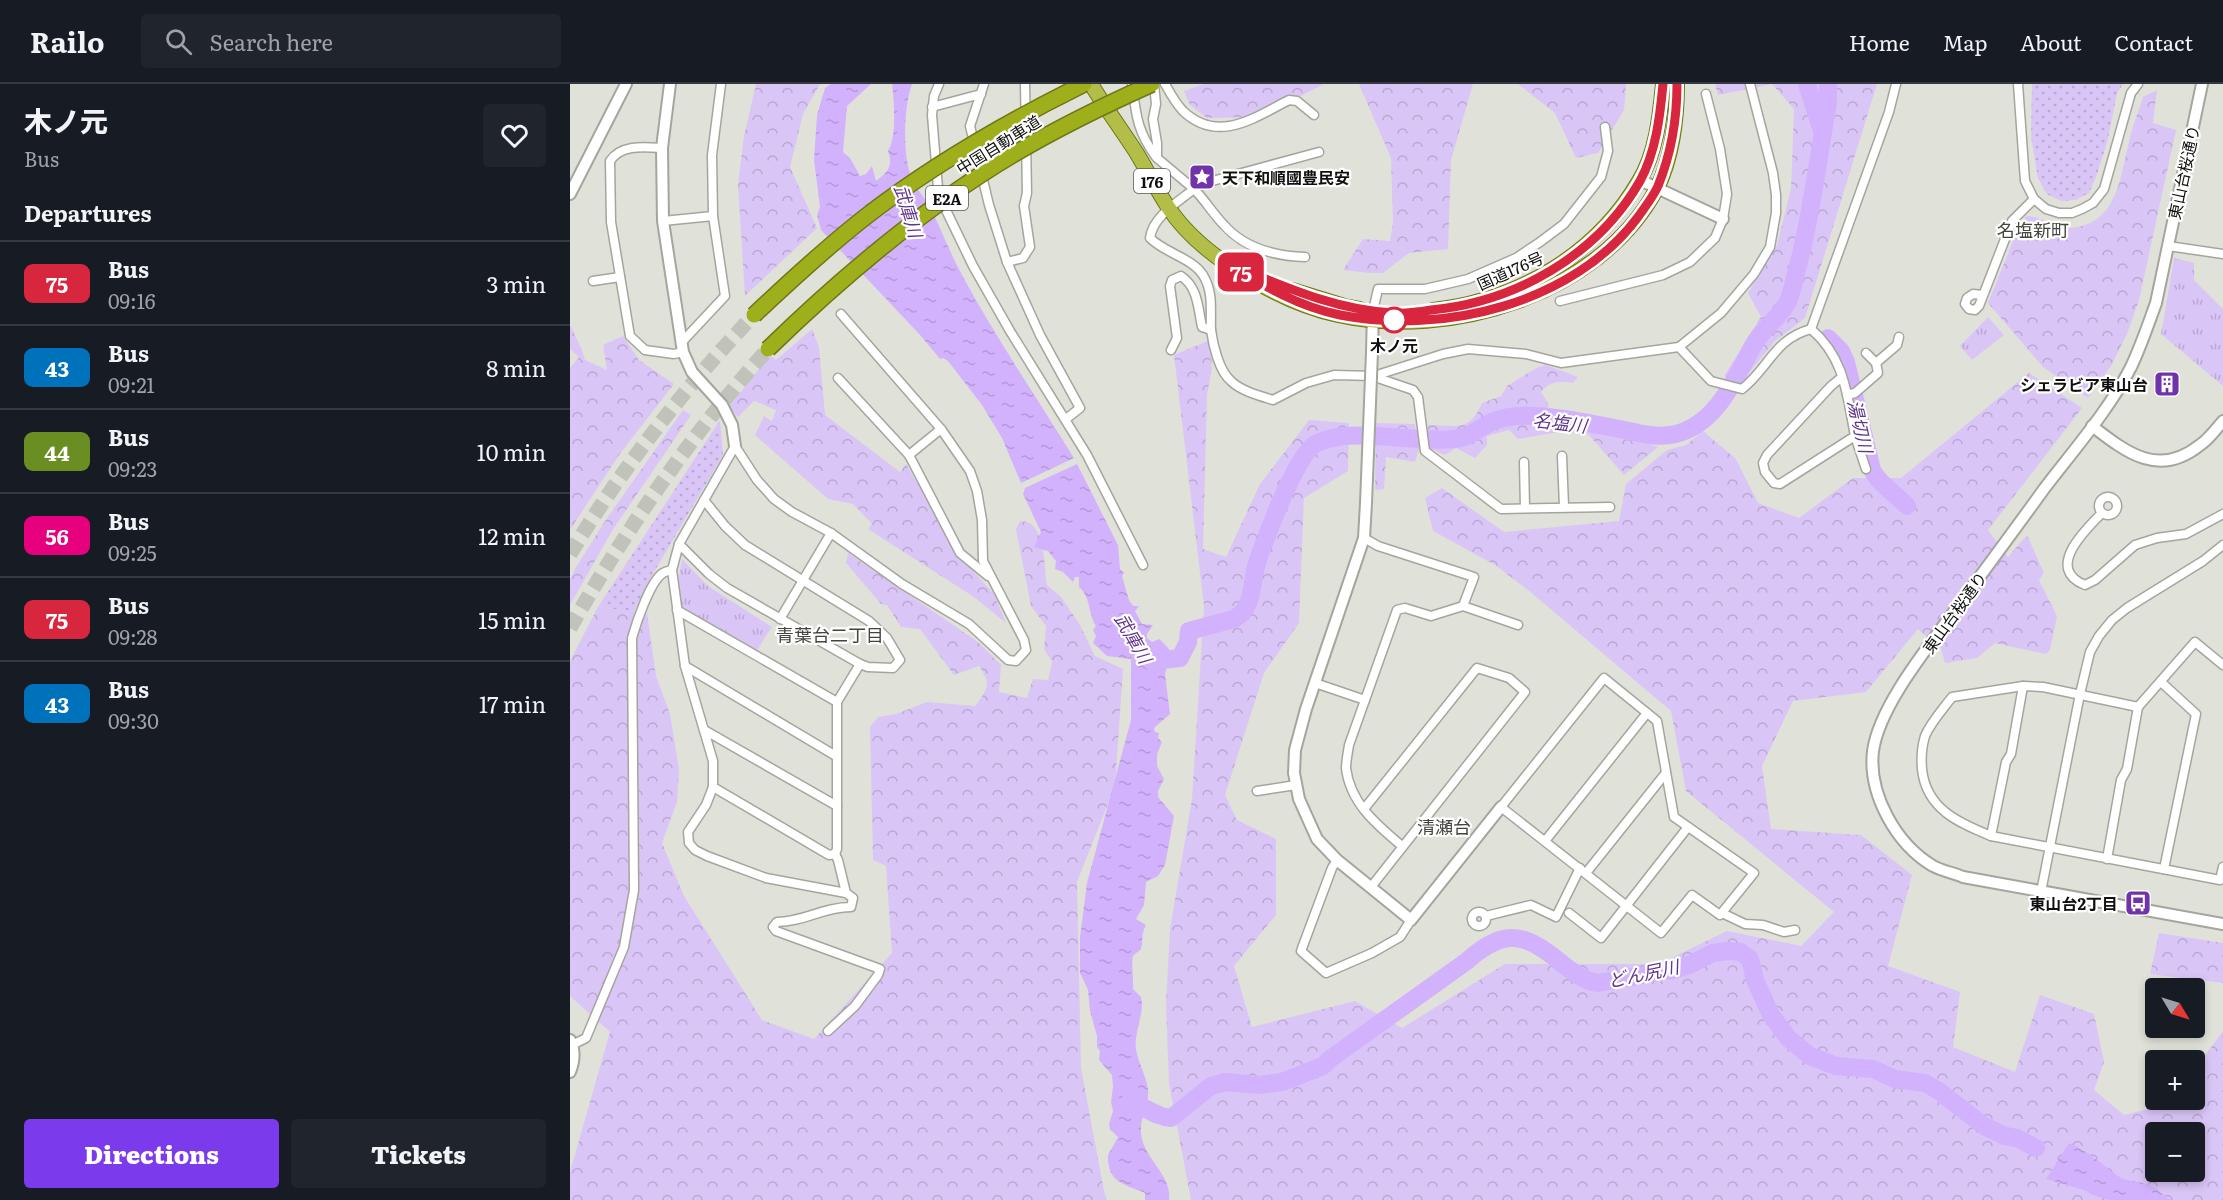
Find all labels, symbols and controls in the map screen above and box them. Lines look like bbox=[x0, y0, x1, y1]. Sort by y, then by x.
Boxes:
search box bbox=[141, 14, 561, 68]
text: Railo bbox=[30, 20, 105, 62]
icon: search bbox=[162, 25, 195, 58]
text: Search here bbox=[210, 25, 333, 58]
text: Home bbox=[1849, 26, 1910, 57]
text: Map bbox=[1943, 26, 1987, 57]
text: About bbox=[2020, 26, 2082, 57]
text: Contact bbox=[2115, 26, 2193, 57]
text: 木ノ元 bbox=[24, 99, 108, 141]
button: heart bbox=[483, 104, 546, 167]
street label: 中国自動車道 bbox=[951, 108, 1045, 180]
street label: 東山台桜通り bbox=[2161, 123, 2205, 221]
text: Bus bbox=[24, 143, 59, 173]
place icon: 天下和順國豊民安 bbox=[1187, 162, 1217, 192]
place label: 天下和順國豊民安 bbox=[1222, 165, 1350, 189]
road number: 176 bbox=[1134, 169, 1170, 193]
water label: 武庫川 bbox=[888, 181, 930, 243]
road number: E2A bbox=[926, 186, 968, 210]
text: Departures bbox=[24, 196, 151, 229]
district label: 名塩新町 bbox=[1997, 216, 2069, 243]
street label: 国道176号 bbox=[1473, 245, 1547, 295]
text: Bus bbox=[108, 252, 149, 285]
line badge: 75 bbox=[1214, 252, 1268, 291]
text: 75 bbox=[1230, 257, 1252, 288]
text: 3 min bbox=[486, 267, 546, 300]
text: 75 bbox=[46, 268, 68, 299]
text: 09:16 bbox=[108, 285, 156, 315]
marker: 木ノ元 bbox=[1381, 307, 1407, 333]
place label: 木ノ元 bbox=[1370, 333, 1418, 357]
text: Bus bbox=[108, 336, 149, 369]
text: 8 min bbox=[486, 351, 546, 384]
text: 43 bbox=[45, 352, 69, 383]
text: 09:21 bbox=[108, 369, 155, 399]
building icon: シェラビア東山台 bbox=[2152, 369, 2182, 399]
place label: シェラビア東山台 bbox=[2020, 372, 2148, 396]
water label: 湯切川 bbox=[1842, 397, 1881, 457]
water label: 名塩川 bbox=[1532, 405, 1590, 439]
text: Bus bbox=[108, 420, 149, 453]
text: 10 min bbox=[477, 435, 546, 468]
text: 44 bbox=[44, 436, 70, 467]
text: 09:23 bbox=[108, 453, 157, 483]
text: Bus bbox=[108, 504, 149, 537]
text: 12 min bbox=[478, 519, 546, 552]
text: 56 bbox=[45, 520, 69, 551]
text: 09:25 bbox=[108, 537, 157, 567]
street label: 東山台桜通り bbox=[1916, 566, 1992, 658]
text: Bus bbox=[108, 588, 149, 621]
text: 15 min bbox=[478, 603, 546, 636]
text: 75 bbox=[46, 604, 68, 635]
water label: 武庫川 bbox=[1109, 608, 1160, 670]
text: 09:28 bbox=[108, 621, 158, 651]
district label: 青葉台二丁目 bbox=[776, 621, 884, 648]
text: Bus bbox=[108, 672, 149, 705]
text: 17 min bbox=[479, 687, 546, 720]
text: 43 bbox=[45, 688, 69, 719]
text: 09:30 bbox=[108, 705, 159, 735]
district label: 清瀬台 bbox=[1417, 813, 1471, 840]
bus stop icon: 東山台2丁目 bbox=[2123, 888, 2153, 918]
place label: 東山台2丁目 bbox=[2029, 891, 2118, 915]
water label: どん尻川 bbox=[1605, 952, 1683, 994]
north arrow bbox=[2145, 978, 2205, 1038]
map controls bbox=[2145, 978, 2205, 1182]
button: + bbox=[2145, 1050, 2205, 1110]
button: Directions bbox=[24, 1119, 279, 1188]
button: Tickets bbox=[291, 1119, 546, 1188]
button: − bbox=[2145, 1122, 2205, 1182]

